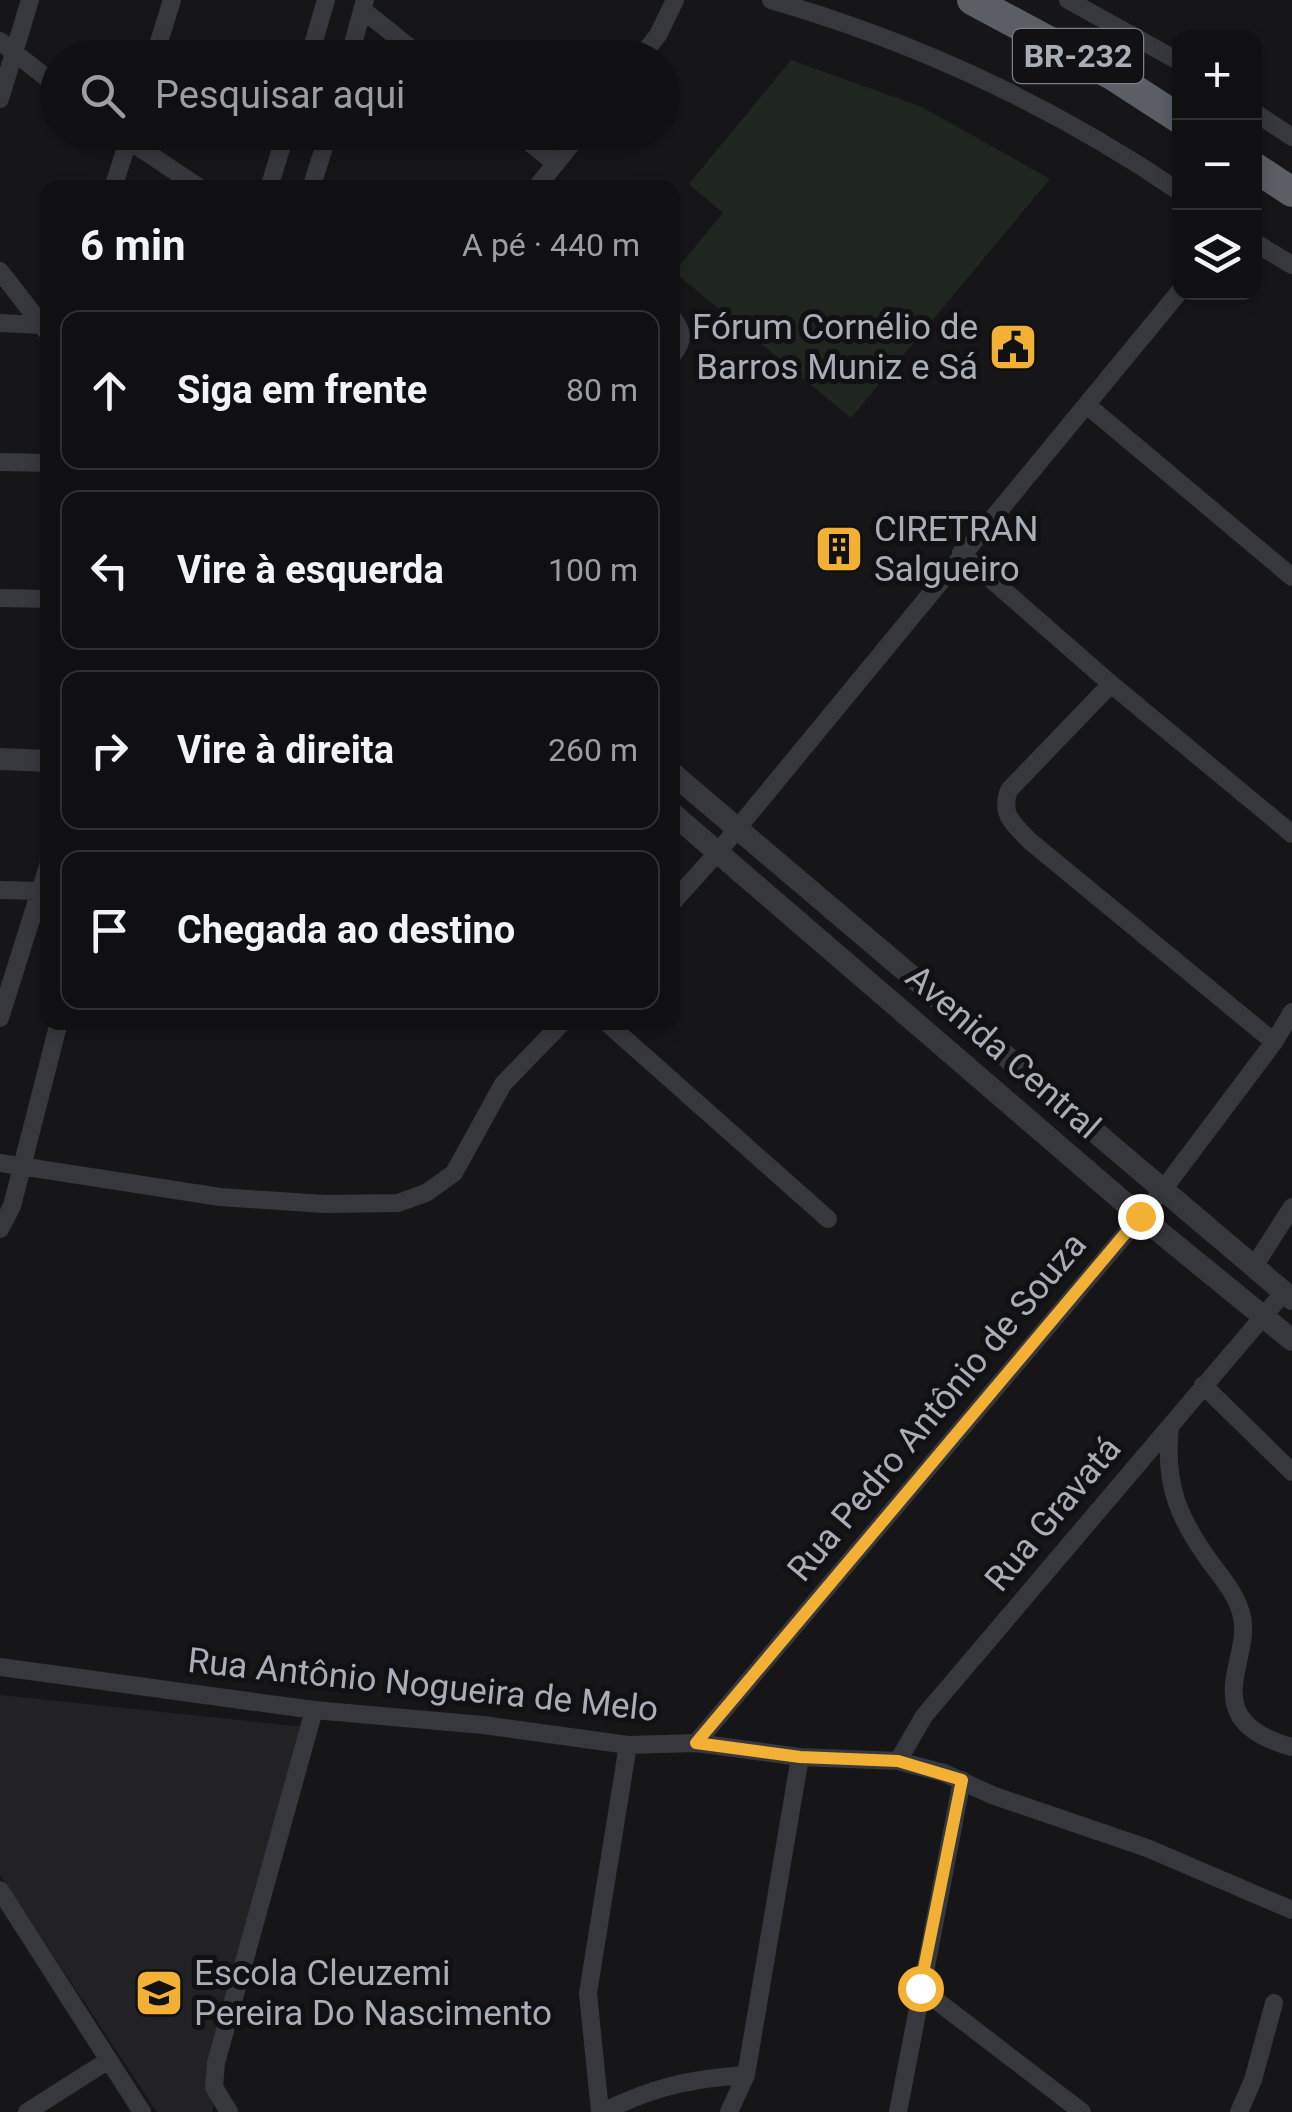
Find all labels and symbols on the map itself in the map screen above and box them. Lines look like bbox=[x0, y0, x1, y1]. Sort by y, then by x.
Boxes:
road number: BR-232 bbox=[1013, 29, 1143, 83]
place label: Fórum Cornélio de Barros Muniz e Sá bbox=[692, 307, 978, 388]
public building icon: Fórum Cornélio de Barros Muniz e Sá bbox=[987, 321, 1039, 373]
place label: CIRETRAN Salgueiro bbox=[874, 509, 1038, 590]
building icon: CIRETRAN Salgueiro bbox=[813, 523, 865, 575]
street label: Avenida Central bbox=[898, 957, 1108, 1147]
route end bbox=[1118, 1194, 1164, 1240]
street label: Rua Pedro Antônio de Souza bbox=[779, 1225, 1095, 1589]
street label: Rua Gravatá bbox=[977, 1429, 1129, 1599]
street label: Rua Antônio Nogueira de Melo bbox=[186, 1640, 660, 1730]
place label: Escola Cleuzemi Pereira Do Nascimento bbox=[194, 1953, 552, 2034]
route start bbox=[898, 1966, 944, 2012]
school or university icon: Escola Cleuzemi Pereira Do Nascimento bbox=[133, 1967, 185, 2019]

